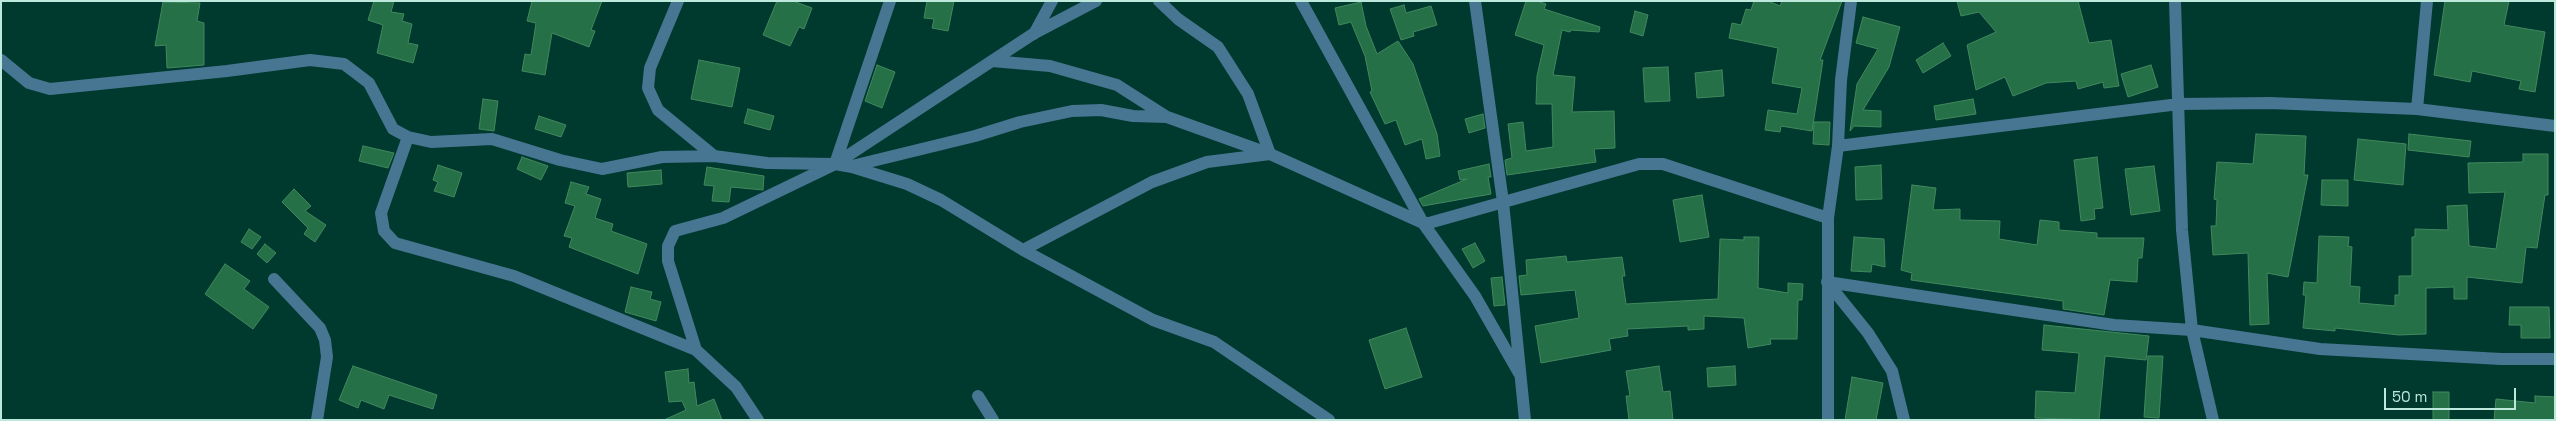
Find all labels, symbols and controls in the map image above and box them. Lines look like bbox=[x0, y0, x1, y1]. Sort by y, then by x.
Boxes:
scale bar bbox=[2386, 378, 2518, 410]
text: 50 m bbox=[2392, 387, 2427, 406]

